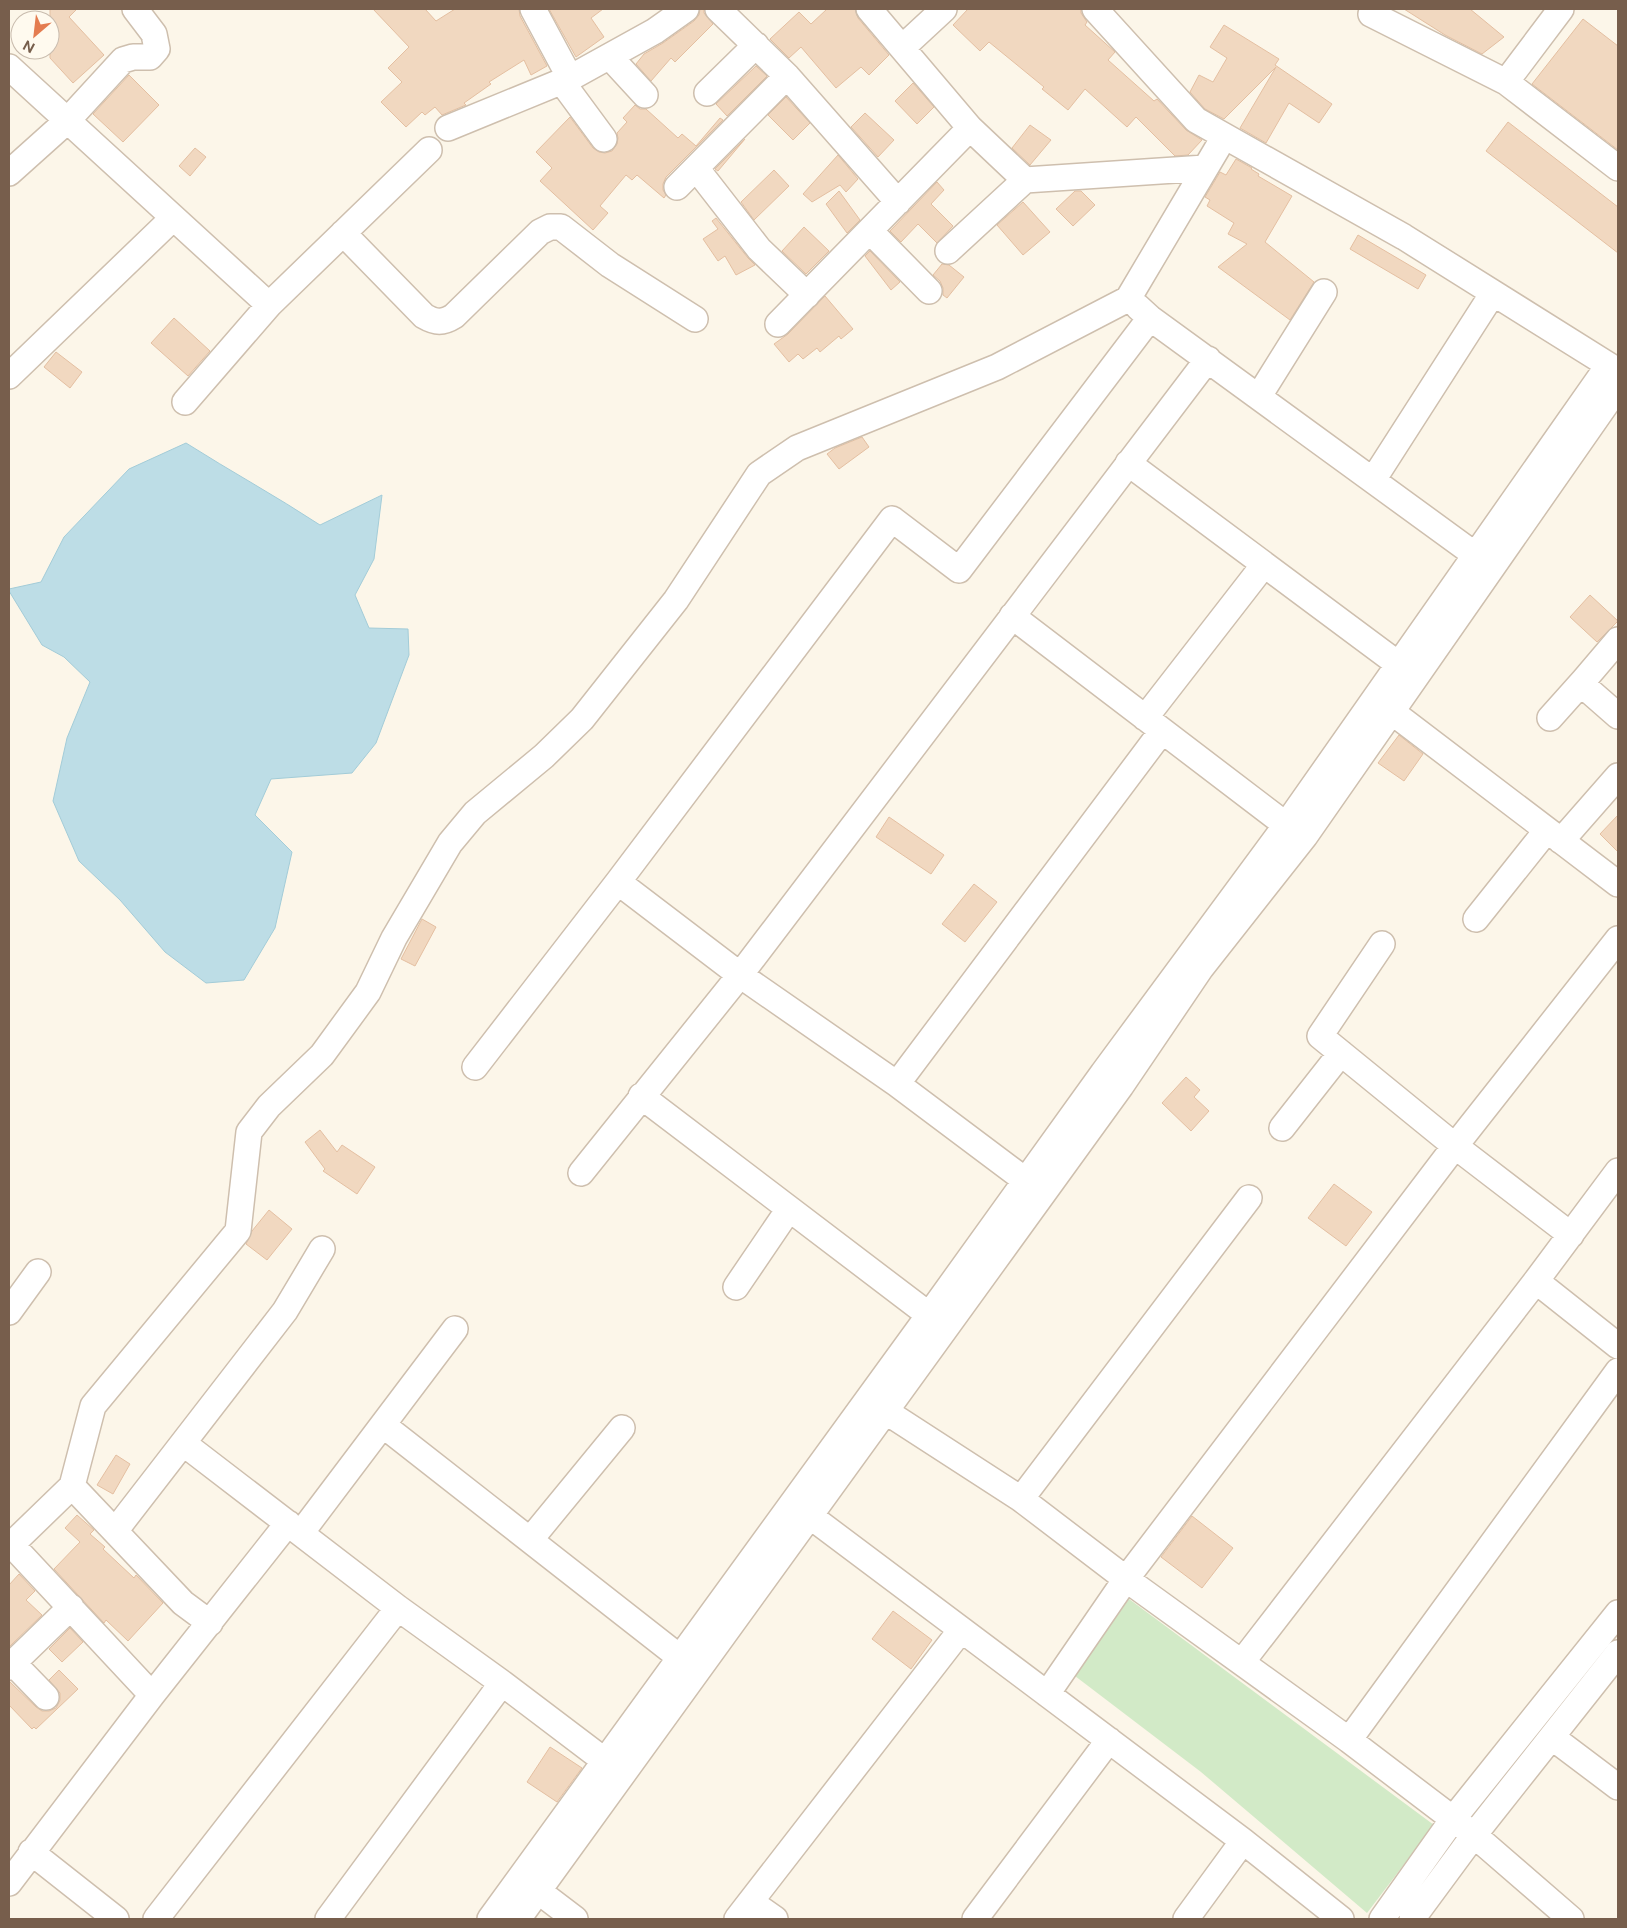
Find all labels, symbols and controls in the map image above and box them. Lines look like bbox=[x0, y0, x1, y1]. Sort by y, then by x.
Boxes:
north arrow bbox=[10, 10, 60, 60]
text: N bbox=[20, 37, 37, 56]

